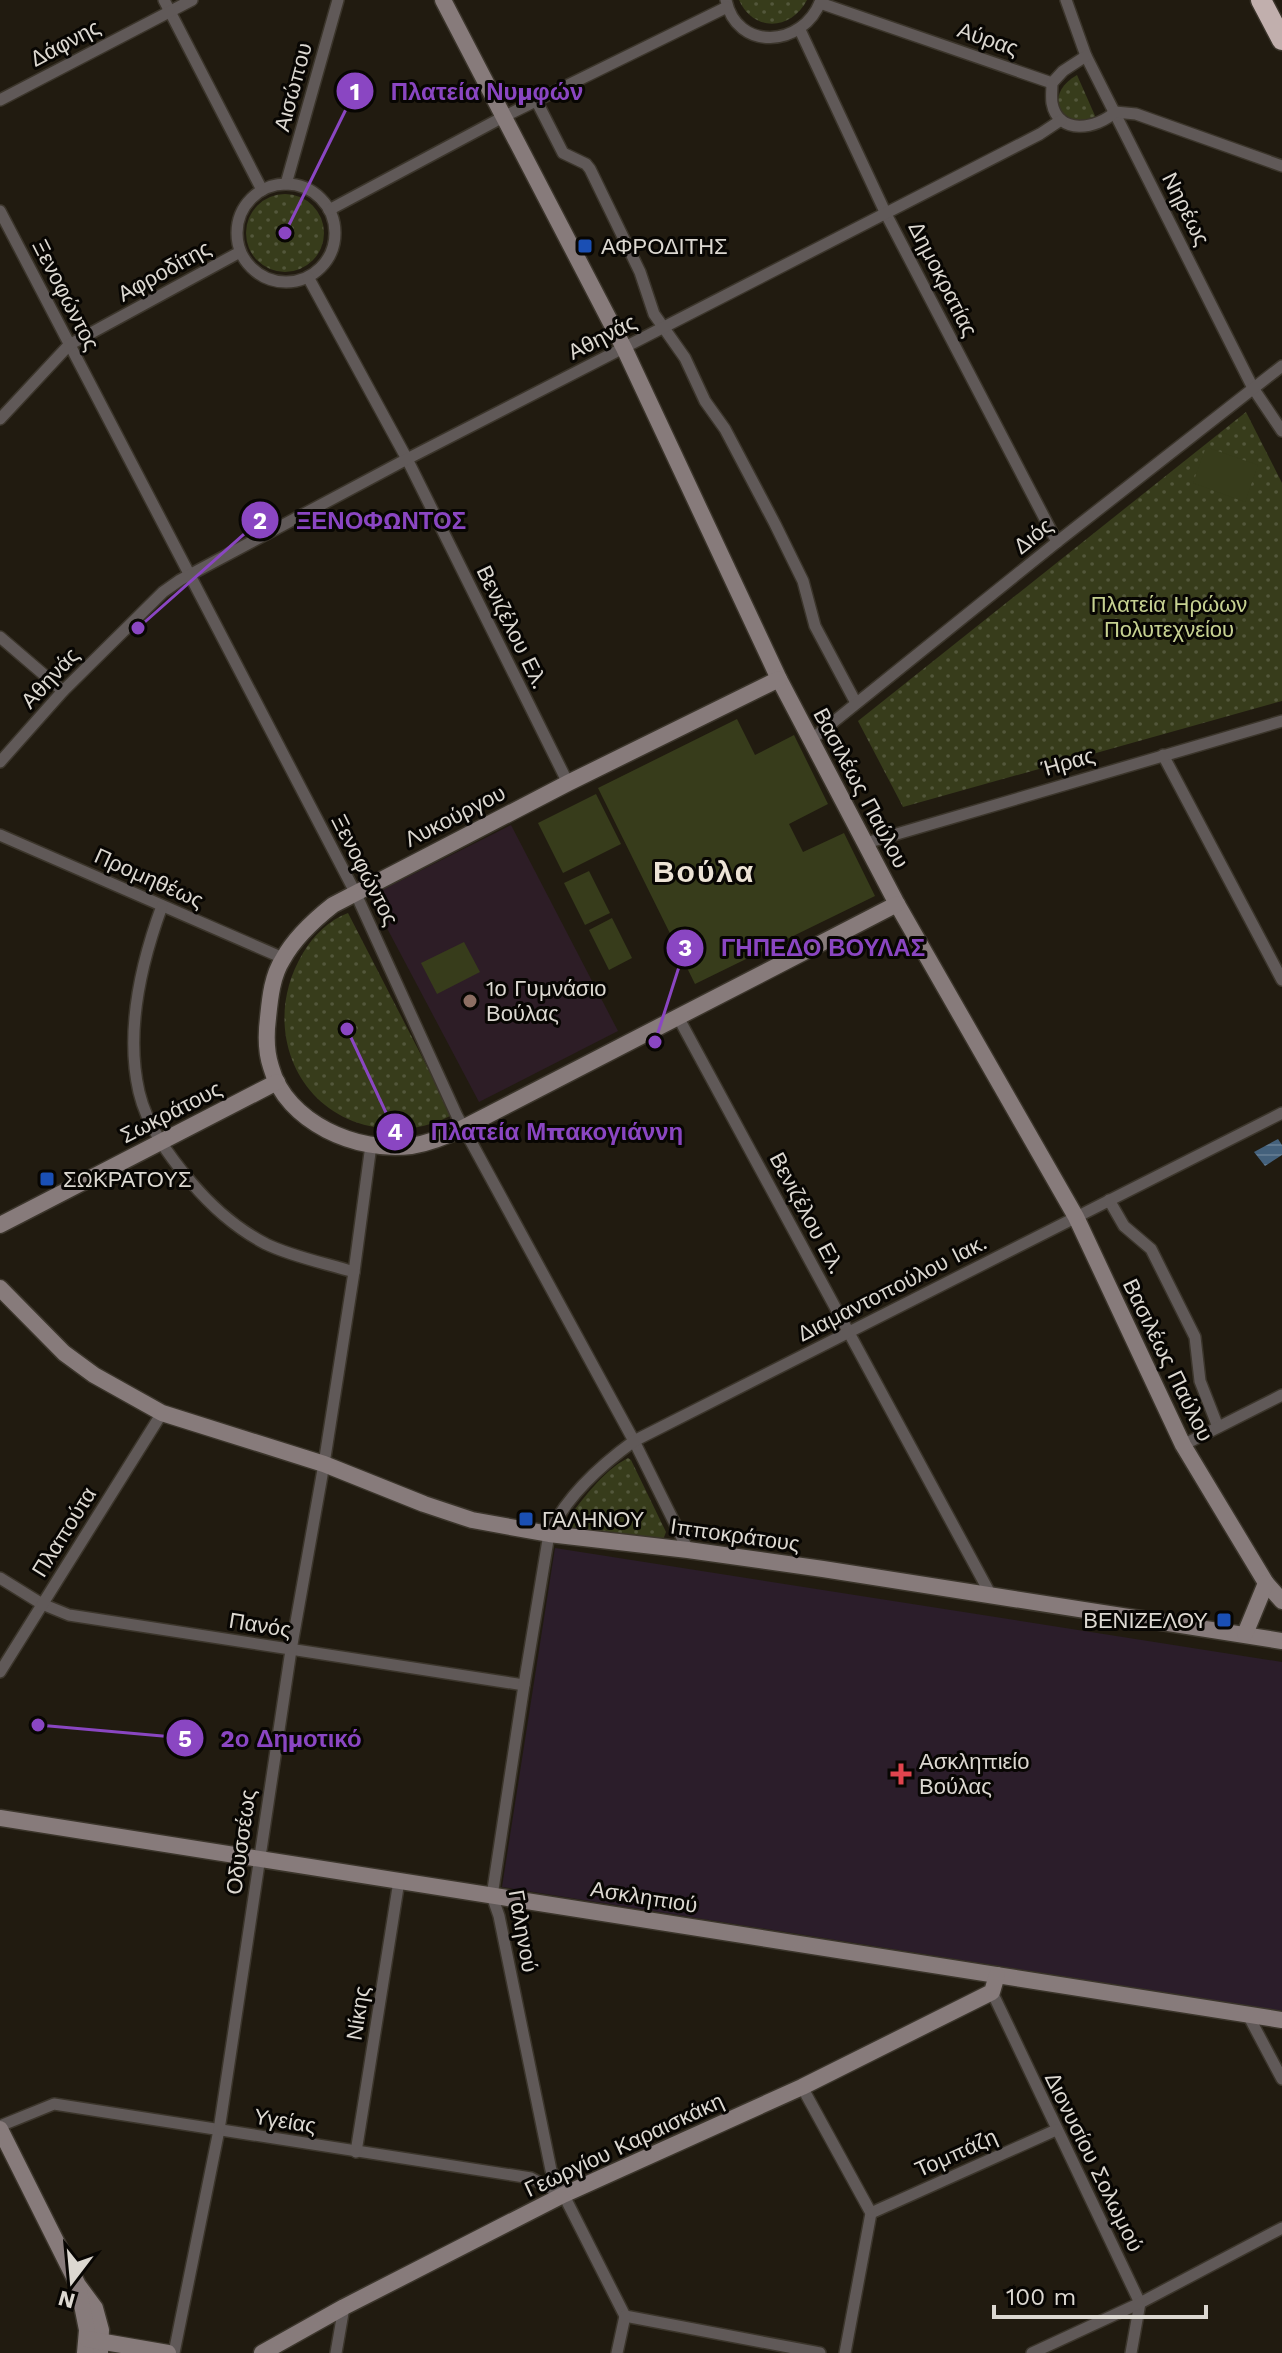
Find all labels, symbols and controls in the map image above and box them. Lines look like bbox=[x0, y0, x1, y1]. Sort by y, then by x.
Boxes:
street label: Δάφνης bbox=[26, 14, 104, 72]
street label: Αύρας bbox=[954, 17, 1022, 61]
street label: Αισώπου bbox=[269, 40, 317, 134]
callout: Πλατεία Νυμφών bbox=[335, 67, 600, 115]
text: 1 bbox=[350, 78, 360, 106]
text: Πλατεία Νυμφών bbox=[391, 78, 583, 106]
street label: Νηρέως bbox=[1157, 168, 1215, 250]
street label: Δημοκρατίας bbox=[903, 217, 983, 341]
place label: ΑΦΡΟΔΙΤΗΣ bbox=[601, 234, 728, 259]
street label: Ξενοφώντος bbox=[27, 235, 105, 355]
street label: Αφροδίτης bbox=[113, 235, 215, 307]
marker: ΑΦΡΟΔΙΤΗΣ bbox=[576, 237, 594, 255]
street label: Αθηνάς bbox=[564, 309, 640, 365]
callout: ΞΕΝΟΦΩΝΤΟΣ bbox=[240, 496, 482, 544]
text: 2 bbox=[253, 507, 267, 535]
text: ΞΕΝΟΦΩΝΤΟΣ bbox=[296, 507, 466, 535]
street label: Διός bbox=[1009, 513, 1057, 559]
street label: Βενιζέλου Ελ. bbox=[471, 561, 553, 693]
park label: Πλατεία Ηρώων Πολυτεχνείου bbox=[1091, 592, 1247, 642]
street label: Αθηνάς bbox=[16, 643, 84, 713]
street label: Βασιλέως Παύλου bbox=[808, 704, 914, 872]
street label: Ήρας bbox=[1038, 743, 1098, 782]
street label: Λυκούργου bbox=[401, 780, 509, 852]
street label: Ξενοφώντος bbox=[326, 810, 404, 930]
street label: Προμηθέως bbox=[91, 843, 207, 913]
district label: Βούλα bbox=[653, 854, 755, 889]
callout: ΓΗΠΕΔΟ ΒΟΥΛΑΣ bbox=[665, 924, 941, 972]
text: 3 bbox=[678, 934, 692, 962]
text: ΓΗΠΕΔΟ ΒΟΥΛΑΣ bbox=[721, 934, 925, 962]
place label: 1ο Γυμνάσιο Βούλας bbox=[486, 976, 607, 1026]
marker: 1ο Γυμνάσιο Βούλας bbox=[461, 992, 479, 1010]
street label: Σωκράτους bbox=[116, 1076, 226, 1148]
callout: Πλατεία Μπακογιάννη bbox=[375, 1108, 699, 1156]
text: 4 bbox=[387, 1118, 403, 1146]
text: Πλατεία Μπακογιάννη bbox=[431, 1118, 683, 1146]
street label: Βενιζέλου Ελ. bbox=[765, 1148, 849, 1278]
place label: ΣΩΚΡΑΤΟΥΣ bbox=[63, 1167, 192, 1192]
marker: ΣΩΚΡΑΤΟΥΣ bbox=[38, 1170, 56, 1188]
street label: Διαμαντοπούλου Ιακ. bbox=[793, 1229, 991, 1347]
street label: Βασιλέως Παύλου bbox=[1118, 1275, 1218, 1445]
street label: Πλαπούτα bbox=[27, 1482, 101, 1581]
place label: ΓΑΛΗΝΟΥ bbox=[542, 1507, 645, 1532]
marker: ΓΑΛΗΝΟΥ bbox=[517, 1510, 535, 1528]
street label: Ιπποκράτους bbox=[669, 1514, 801, 1556]
street label: Πανός bbox=[227, 1608, 293, 1642]
place label: ΒΕΝΙΖΕΛΟΥ bbox=[1083, 1608, 1208, 1633]
marker: ΒΕΝΙΖΕΛΟΥ bbox=[1215, 1611, 1233, 1629]
callout: 2ο Δημοτικό bbox=[165, 1714, 378, 1762]
text: 5 bbox=[178, 1725, 192, 1753]
text: 2ο Δημοτικό bbox=[220, 1725, 362, 1753]
place label: Ασκληπιείο Βούλας bbox=[919, 1749, 1030, 1799]
marker: Ασκληπιείο Βούλας bbox=[890, 1763, 912, 1785]
street label: Οδυσσέως bbox=[221, 1788, 261, 1896]
street label: Ασκληπιού bbox=[589, 1876, 699, 1918]
street label: Γαληνού bbox=[503, 1888, 543, 1974]
street label: Νίκης bbox=[341, 1984, 375, 2042]
street label: Διονυσίου Σολωμού bbox=[1040, 2068, 1148, 2256]
street label: Γεωργίου Καραισκάκη bbox=[520, 2088, 728, 2202]
street label: Υγείας bbox=[252, 2104, 318, 2138]
street label: Τομπάζη bbox=[911, 2124, 1001, 2182]
north arrow bbox=[32, 2241, 112, 2321]
scale bar bbox=[994, 2269, 1206, 2319]
text: 100 m bbox=[1006, 2283, 1076, 2311]
text: N bbox=[55, 2285, 78, 2314]

